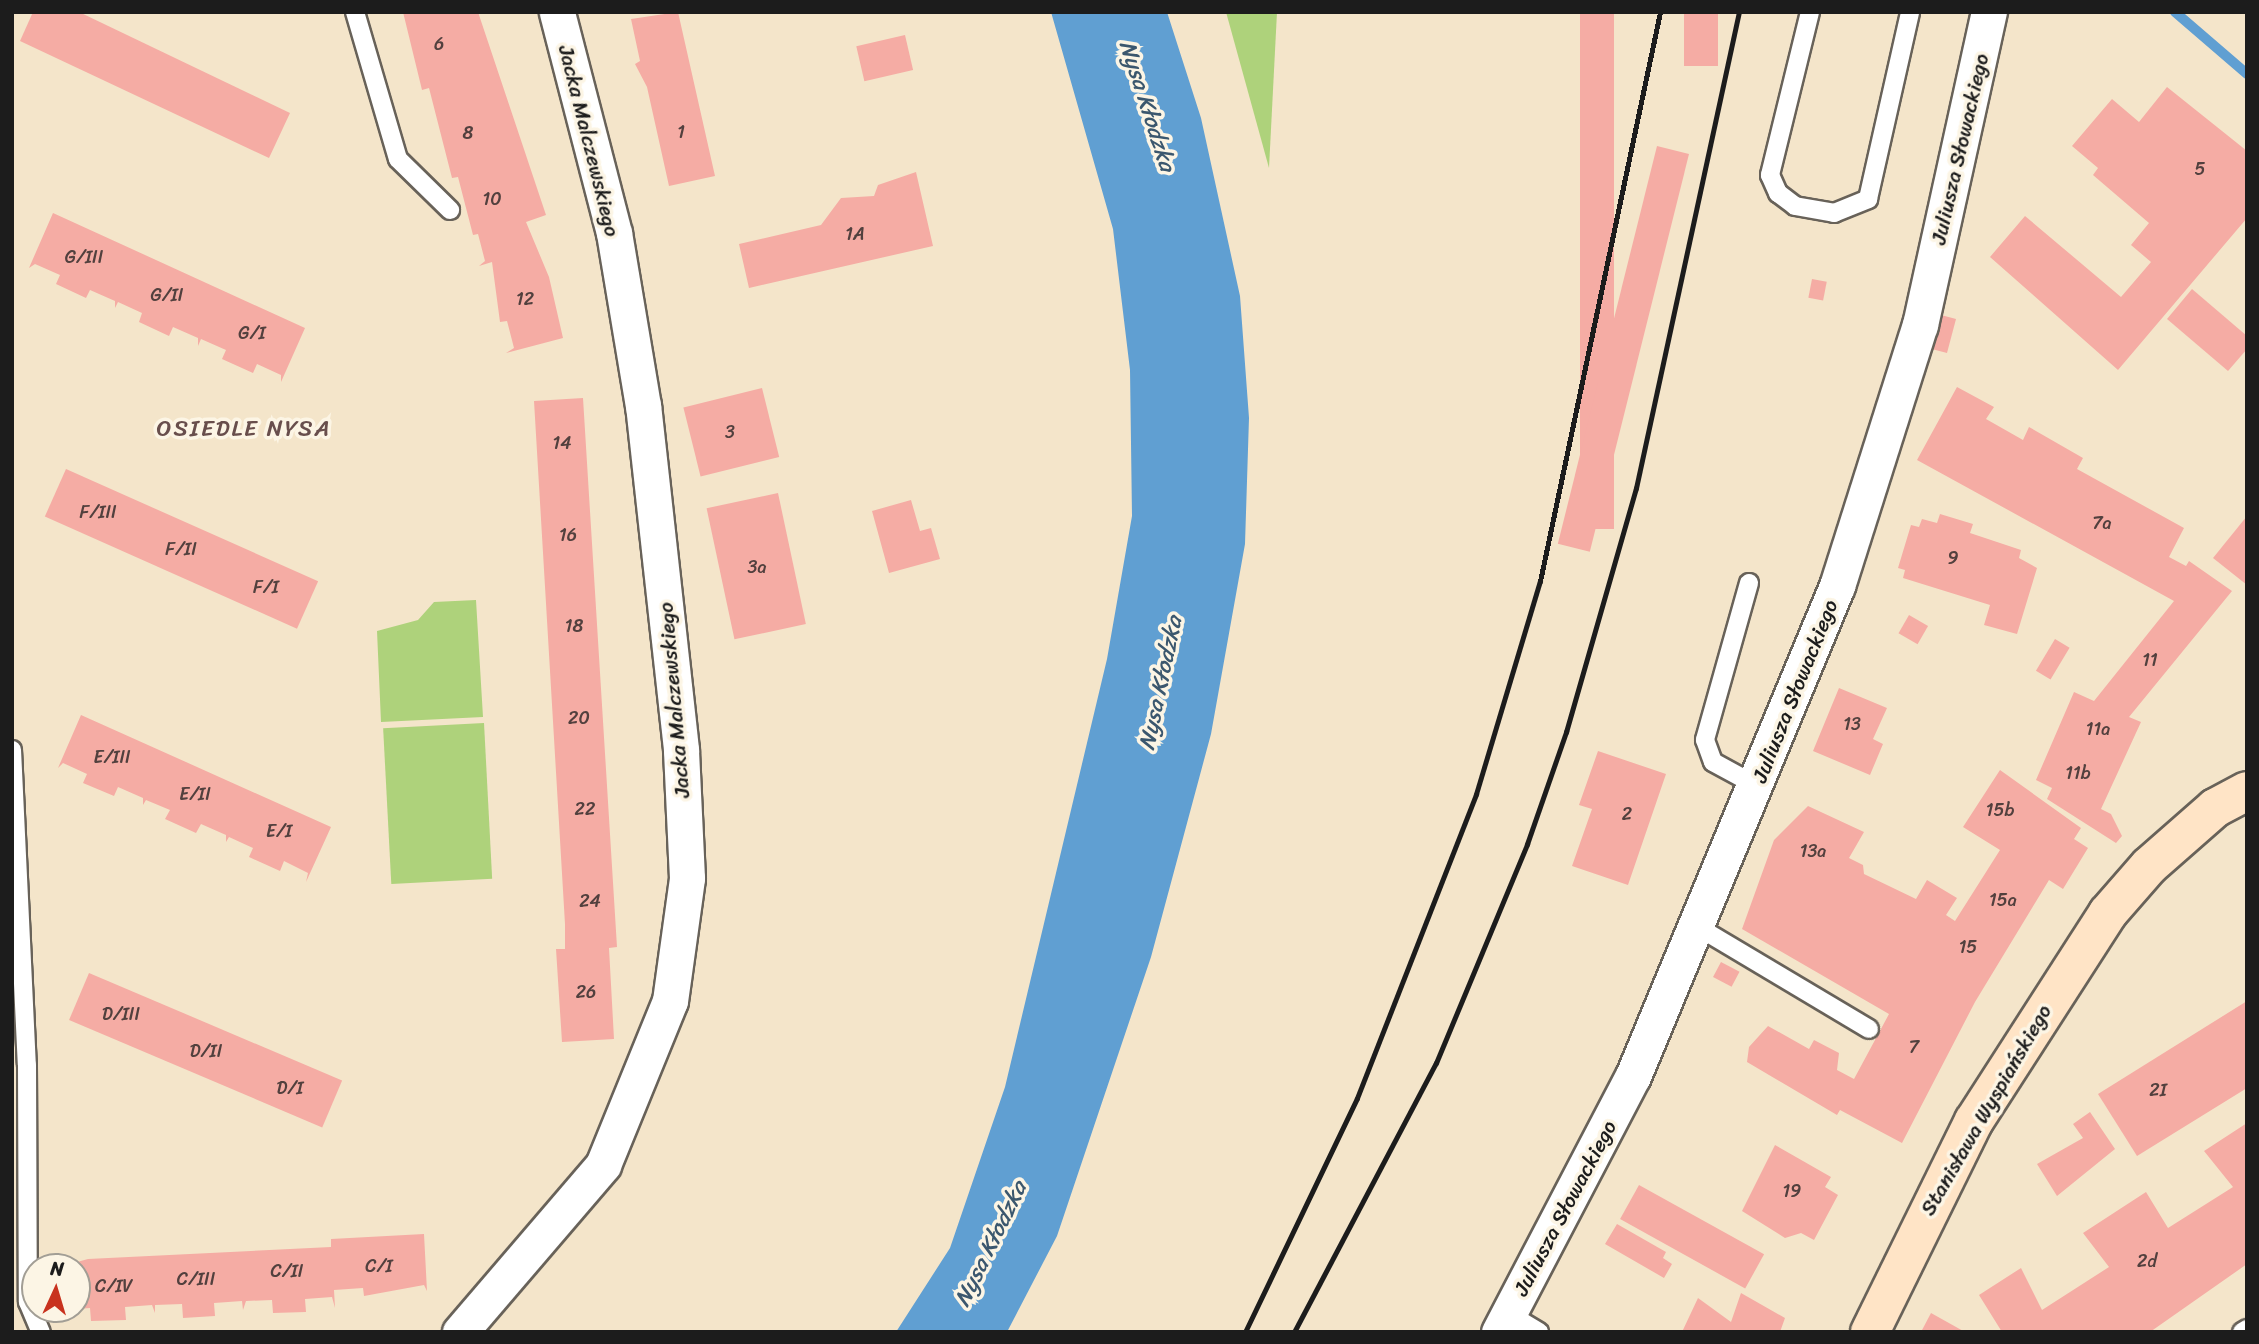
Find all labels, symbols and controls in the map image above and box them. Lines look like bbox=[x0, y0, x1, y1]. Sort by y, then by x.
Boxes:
house number: 6 bbox=[434, 33, 444, 55]
water label: Nysa Kłodzka bbox=[1113, 37, 1181, 175]
street label: Jacka Malczewskiego bbox=[553, 43, 625, 239]
street label: Juliusza Słowackiego bbox=[1926, 51, 1994, 247]
house number: 1 bbox=[677, 121, 685, 143]
house number: 8 bbox=[463, 122, 473, 144]
house number: 5 bbox=[2195, 158, 2205, 180]
house number: 10 bbox=[482, 188, 502, 210]
house number: 1A bbox=[845, 223, 865, 245]
house number: G/III bbox=[65, 246, 103, 268]
house number: G/II bbox=[151, 284, 183, 306]
house number: 12 bbox=[516, 288, 534, 310]
house number: G/I bbox=[238, 322, 266, 344]
district label: OSIEDLE NYSA bbox=[160, 415, 328, 443]
house number: 3 bbox=[725, 421, 735, 443]
house number: 14 bbox=[553, 432, 571, 454]
house number: F/III bbox=[80, 501, 116, 523]
house number: 7a bbox=[2092, 512, 2112, 534]
house number: 16 bbox=[559, 524, 577, 546]
house number: F/II bbox=[165, 538, 197, 560]
house number: 9 bbox=[1947, 547, 1959, 569]
house number: 3a bbox=[748, 556, 766, 578]
house number: F/I bbox=[253, 576, 279, 598]
street label: Juliusza Słowackiego bbox=[1747, 596, 1843, 786]
street label: Jacka Malczewskiego bbox=[653, 601, 695, 799]
water label: Nysa Kłodzka bbox=[1133, 614, 1189, 752]
house number: 18 bbox=[565, 615, 583, 637]
house number: 11 bbox=[2142, 649, 2158, 671]
house number: 20 bbox=[568, 707, 590, 729]
house number: 13 bbox=[1843, 713, 1861, 735]
house number: 11a bbox=[2086, 718, 2110, 740]
house number: E/III bbox=[93, 746, 131, 768]
house number: 11b bbox=[2065, 762, 2091, 784]
house number: E/II bbox=[179, 783, 211, 805]
house number: 22 bbox=[575, 798, 595, 820]
house number: 15b bbox=[1986, 799, 2014, 821]
house number: 2 bbox=[1622, 803, 1632, 825]
house number: E/I bbox=[266, 820, 292, 842]
house number: 13a bbox=[1800, 840, 1826, 862]
house number: 15a bbox=[1989, 889, 2017, 911]
house number: 24 bbox=[579, 890, 601, 912]
house number: 15 bbox=[1959, 936, 1977, 958]
house number: 26 bbox=[576, 981, 596, 1003]
street label: Stanisława Wyspiańskiego bbox=[1915, 999, 2057, 1221]
house number: D/III bbox=[102, 1003, 140, 1025]
house number: 7 bbox=[1909, 1036, 1919, 1058]
house number: D/II bbox=[190, 1040, 222, 1062]
house number: D/I bbox=[277, 1077, 303, 1099]
house number: 2I bbox=[2149, 1079, 2167, 1101]
street label: Juliusza Słowackiego bbox=[1508, 1116, 1622, 1300]
water label: Nysa Kłodzka bbox=[949, 1177, 1033, 1311]
house number: 19 bbox=[1783, 1180, 1801, 1202]
house number: 2d bbox=[2137, 1250, 2157, 1272]
text: N bbox=[50, 1252, 65, 1285]
north arrow bbox=[21, 1253, 91, 1323]
house number: C/I bbox=[365, 1255, 393, 1277]
house number: C/II bbox=[271, 1260, 303, 1282]
house number: C/III bbox=[177, 1268, 215, 1290]
house number: C/IV bbox=[95, 1275, 133, 1297]

